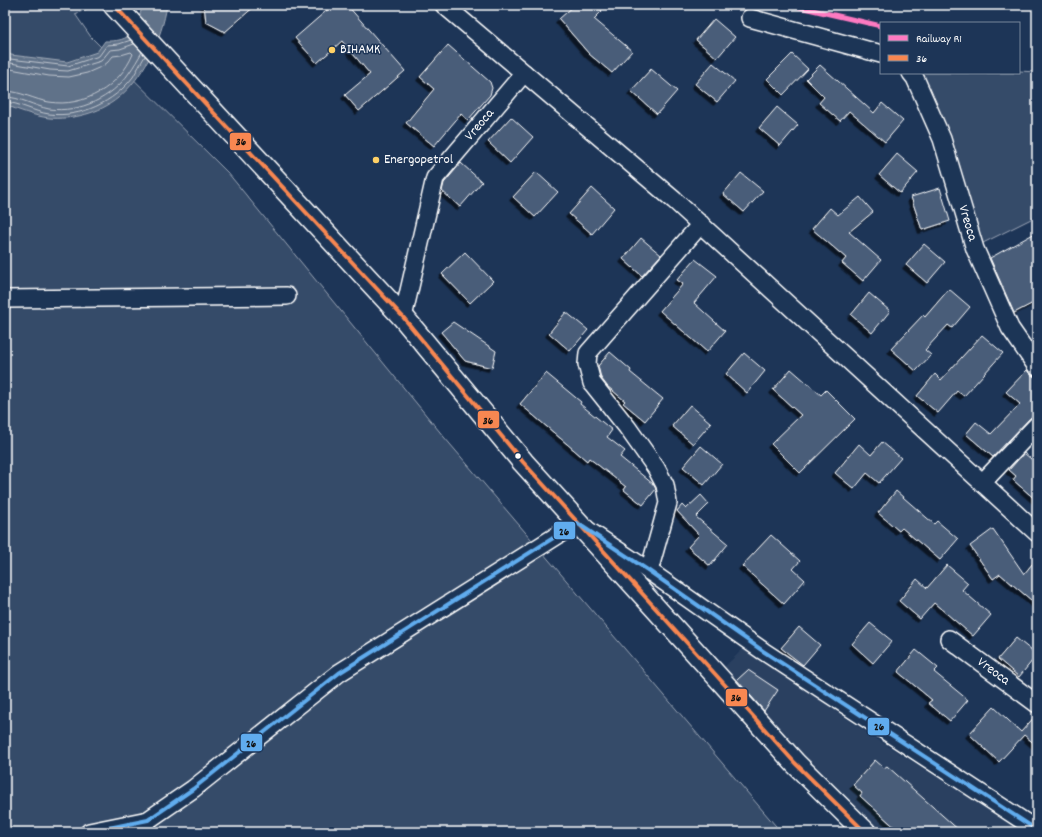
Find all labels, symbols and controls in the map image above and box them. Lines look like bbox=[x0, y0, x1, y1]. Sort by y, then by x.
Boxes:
legend bbox=[880, 22, 1020, 74]
text: Railway R1 bbox=[916, 31, 962, 48]
place label: BIHAMK bbox=[340, 40, 381, 60]
marker: BIHAMK bbox=[327, 45, 337, 55]
text: 36 bbox=[916, 51, 927, 68]
street label: Vreoca bbox=[460, 104, 500, 145]
line badge: 36 bbox=[229, 132, 252, 151]
text: 36 bbox=[236, 135, 247, 151]
place label: Energopetrol bbox=[384, 150, 454, 170]
marker: Energopetrol bbox=[371, 155, 381, 165]
street label: Vreoca bbox=[952, 203, 982, 244]
line badge: 36 bbox=[477, 410, 500, 429]
text: 36 bbox=[483, 414, 494, 430]
unlabelled marker bbox=[513, 451, 523, 461]
line badge: 26 bbox=[553, 521, 576, 540]
text: 26 bbox=[559, 525, 570, 541]
street label: Vreoca bbox=[973, 653, 1014, 691]
line badge: 36 bbox=[725, 688, 748, 707]
text: 36 bbox=[731, 691, 742, 707]
line badge: 26 bbox=[867, 717, 890, 736]
text: 26 bbox=[874, 720, 885, 736]
line badge: 26 bbox=[240, 733, 263, 752]
text: 26 bbox=[246, 737, 257, 753]

